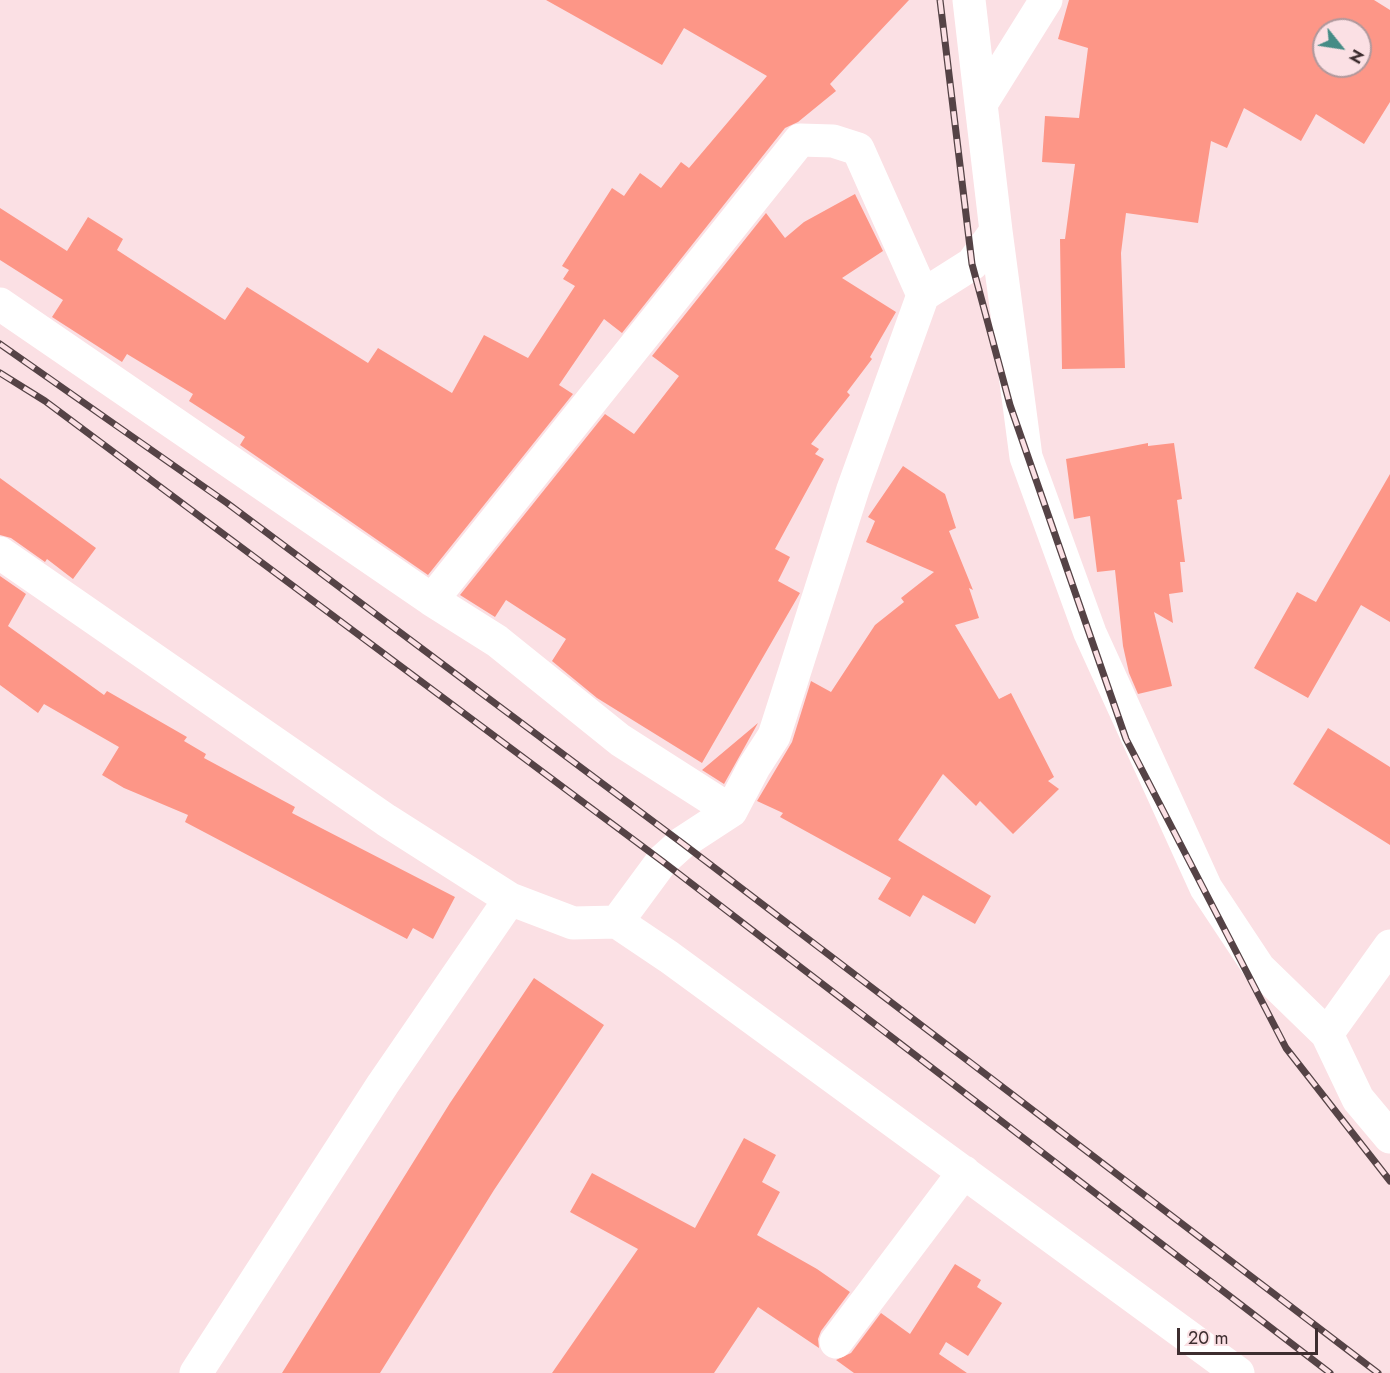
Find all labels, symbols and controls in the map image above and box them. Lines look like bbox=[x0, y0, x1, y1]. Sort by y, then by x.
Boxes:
north arrow bbox=[1312, 18, 1372, 78]
text: N bbox=[1343, 45, 1369, 68]
scale bar bbox=[1180, 1316, 1321, 1354]
text: 20 m bbox=[1188, 1325, 1228, 1351]

